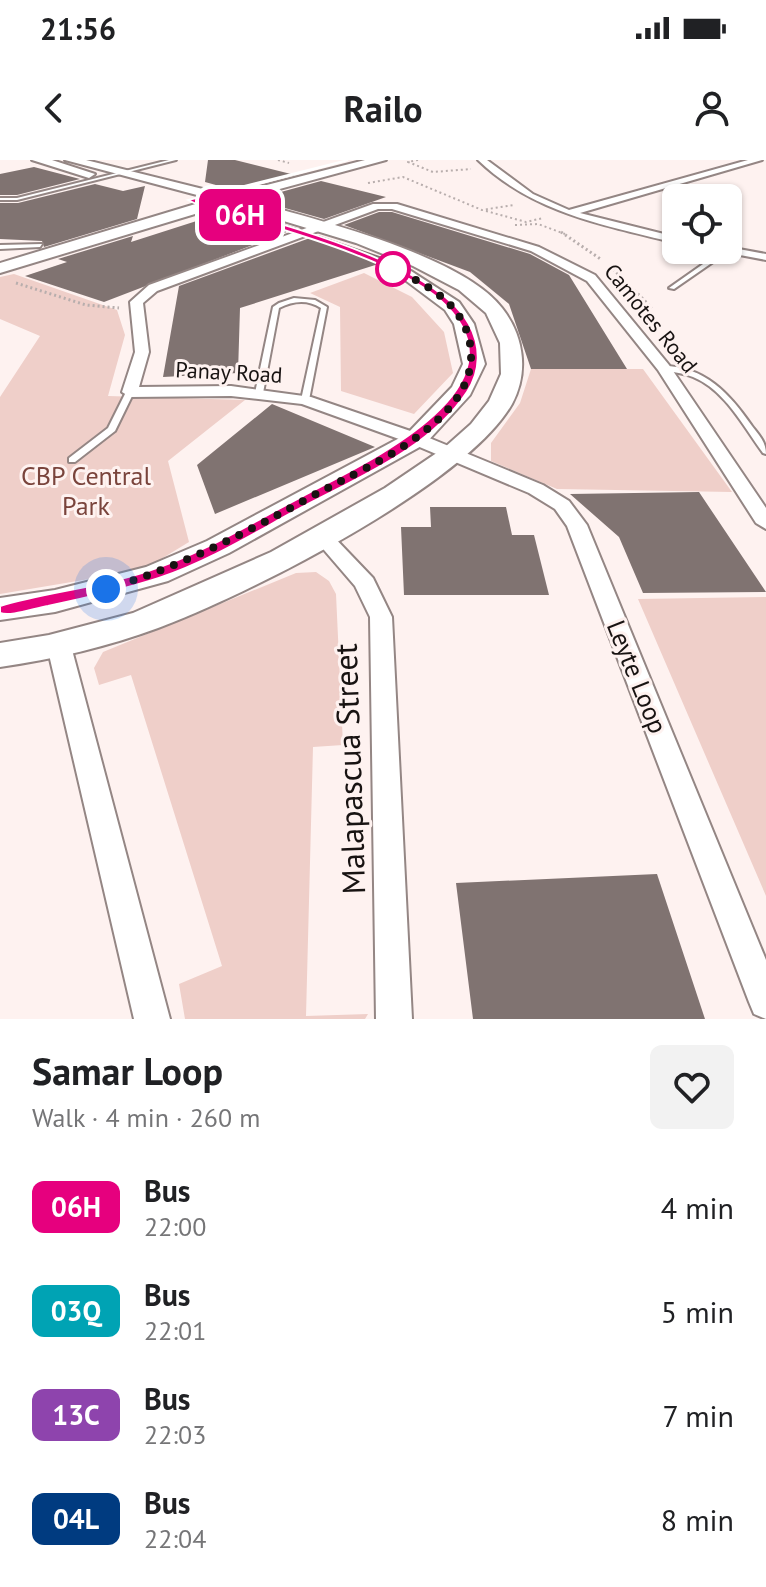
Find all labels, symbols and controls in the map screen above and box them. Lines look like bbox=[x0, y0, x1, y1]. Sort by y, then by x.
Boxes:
text: 21:56 bbox=[40, 9, 116, 48]
text: Railo bbox=[343, 85, 423, 132]
icon: back bbox=[32, 86, 76, 130]
icon: person bbox=[690, 86, 734, 130]
map controls bbox=[662, 184, 742, 264]
button: locate bbox=[662, 184, 742, 264]
line badge: 06H bbox=[194, 189, 286, 241]
text: 06H bbox=[215, 196, 265, 233]
unlabelled marker bbox=[376, 252, 410, 286]
street label: Camotes Road bbox=[598, 258, 704, 378]
street label: Panay Road bbox=[175, 355, 283, 389]
park label: CBP Central Park bbox=[21, 459, 151, 522]
your location bbox=[86, 569, 126, 609]
street label: Leyte Loop bbox=[600, 615, 675, 738]
street label: Malapascua Street bbox=[324, 643, 374, 895]
button: heart bbox=[650, 1045, 734, 1129]
text: Samar Loop bbox=[32, 1046, 223, 1095]
text: Walk · 4 min · 260 m bbox=[32, 1101, 260, 1134]
text: Bus bbox=[144, 1171, 191, 1210]
text: 06H bbox=[51, 1188, 101, 1225]
text: 4 min bbox=[661, 1188, 734, 1227]
text: 22:00 bbox=[144, 1210, 206, 1243]
text: Bus bbox=[144, 1275, 191, 1314]
text: 03Q bbox=[51, 1292, 101, 1329]
text: 5 min bbox=[661, 1292, 734, 1331]
text: 22:01 bbox=[144, 1314, 206, 1347]
text: Bus bbox=[144, 1379, 191, 1418]
text: 13C bbox=[52, 1396, 100, 1433]
text: 7 min bbox=[662, 1396, 734, 1435]
text: 22:03 bbox=[144, 1418, 206, 1451]
text: Bus bbox=[144, 1483, 191, 1522]
text: 04L bbox=[53, 1500, 99, 1537]
text: 8 min bbox=[661, 1500, 734, 1539]
text: 22:04 bbox=[144, 1522, 206, 1555]

